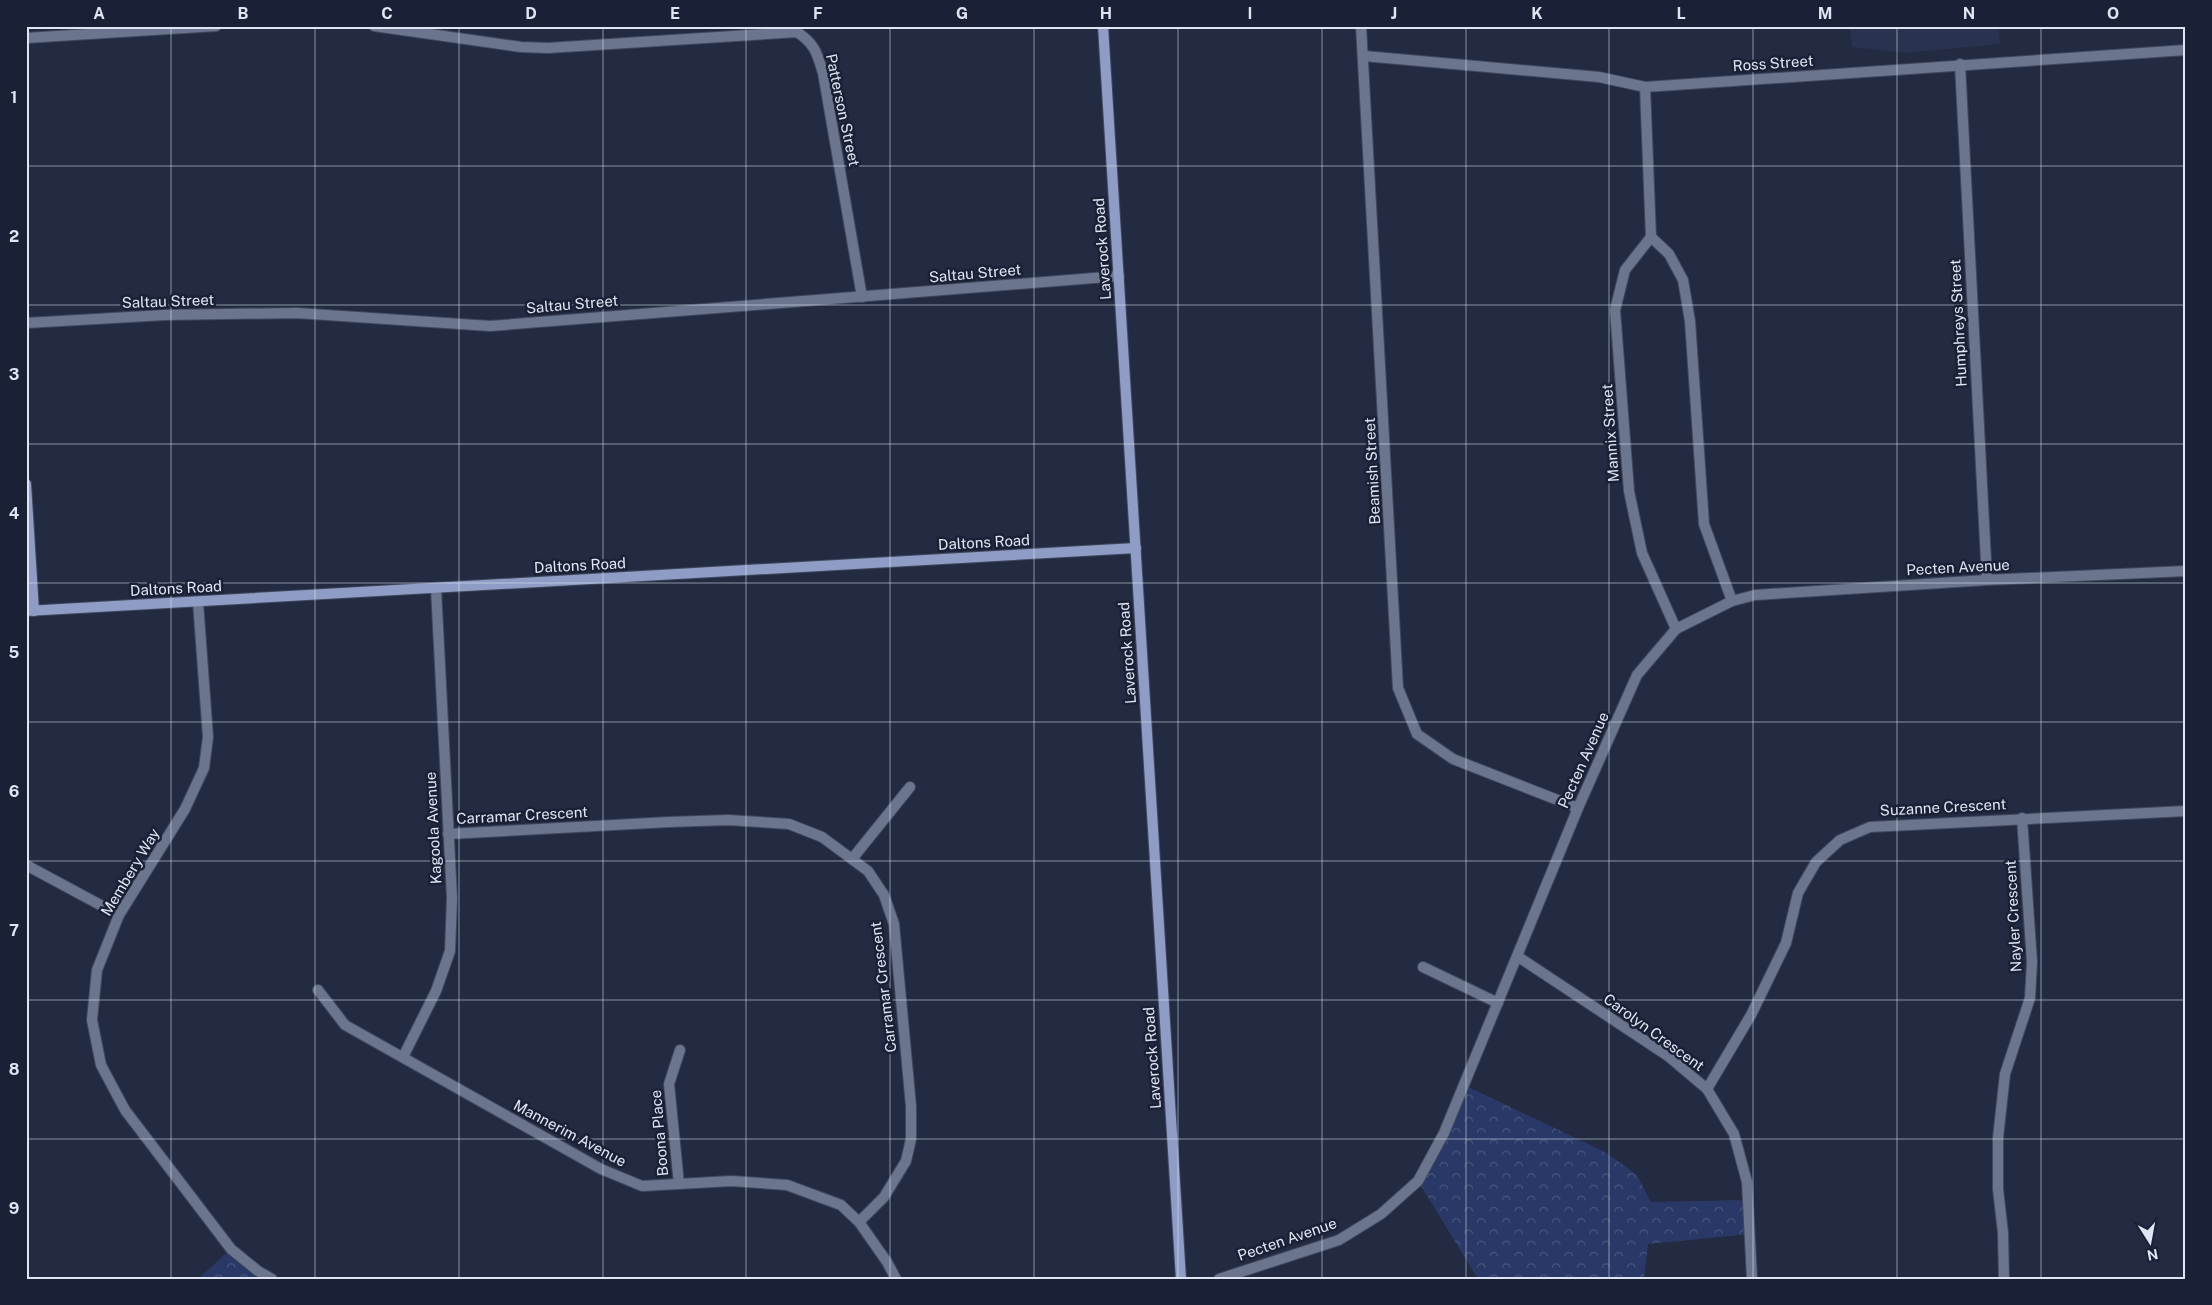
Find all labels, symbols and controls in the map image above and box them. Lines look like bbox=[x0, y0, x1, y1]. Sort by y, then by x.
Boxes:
text: A bbox=[93, 4, 105, 23]
text: B bbox=[238, 4, 249, 23]
text: C bbox=[381, 4, 393, 23]
text: D bbox=[525, 4, 537, 23]
text: E bbox=[670, 4, 680, 23]
text: F bbox=[813, 4, 823, 23]
text: G bbox=[956, 4, 968, 23]
text: H bbox=[1100, 4, 1112, 23]
text: I bbox=[1248, 4, 1252, 23]
text: J bbox=[1391, 4, 1397, 23]
text: K bbox=[1531, 4, 1543, 23]
text: L bbox=[1676, 4, 1686, 23]
text: M bbox=[1818, 4, 1832, 23]
text: N bbox=[1963, 4, 1975, 23]
text: O bbox=[2107, 4, 2119, 23]
street label: Patterson Street bbox=[823, 52, 863, 168]
street label: Ross Street bbox=[1732, 52, 1814, 74]
text: 1 bbox=[11, 88, 17, 107]
street label: Laverock Road bbox=[1090, 197, 1114, 301]
text: 2 bbox=[9, 227, 19, 246]
street label: Humphreys Street bbox=[1946, 259, 1970, 387]
street label: Saltau Street bbox=[928, 260, 1022, 285]
street label: Saltau Street bbox=[121, 291, 215, 311]
street label: Saltau Street bbox=[525, 291, 619, 316]
text: 3 bbox=[9, 365, 19, 384]
street label: Mannix Street bbox=[1598, 383, 1622, 483]
street label: Beamish Street bbox=[1361, 417, 1383, 525]
text: 4 bbox=[9, 504, 20, 523]
street label: Daltons Road bbox=[938, 531, 1030, 553]
street label: Daltons Road bbox=[534, 554, 626, 576]
street label: Pecten Avenue bbox=[1906, 556, 2010, 578]
street label: Daltons Road bbox=[130, 577, 222, 599]
street label: Laverock Road bbox=[1115, 601, 1139, 705]
text: 5 bbox=[9, 643, 20, 662]
street label: Pecten Avenue bbox=[1554, 709, 1612, 811]
street label: Kagoola Avenue bbox=[422, 771, 444, 885]
text: 6 bbox=[9, 782, 19, 801]
street label: Suzanne Crescent bbox=[1879, 795, 2007, 819]
street label: Carramar Crescent bbox=[456, 803, 588, 827]
street label: Membery Way bbox=[97, 825, 163, 919]
street label: Nayler Crescent bbox=[2002, 859, 2024, 973]
street label: Carramar Crescent bbox=[867, 920, 899, 1053]
text: 7 bbox=[9, 921, 19, 940]
street label: Carolyn Crescent bbox=[1600, 990, 1708, 1074]
street label: Laverock Road bbox=[1140, 1006, 1164, 1110]
text: 8 bbox=[9, 1060, 20, 1079]
street label: Boona Place bbox=[647, 1089, 671, 1177]
street label: Mannerim Avenue bbox=[511, 1096, 629, 1170]
text: 9 bbox=[9, 1199, 19, 1218]
street label: Pecten Avenue bbox=[1235, 1214, 1339, 1264]
north arrow bbox=[2124, 1218, 2174, 1268]
text: N bbox=[2146, 1246, 2159, 1264]

